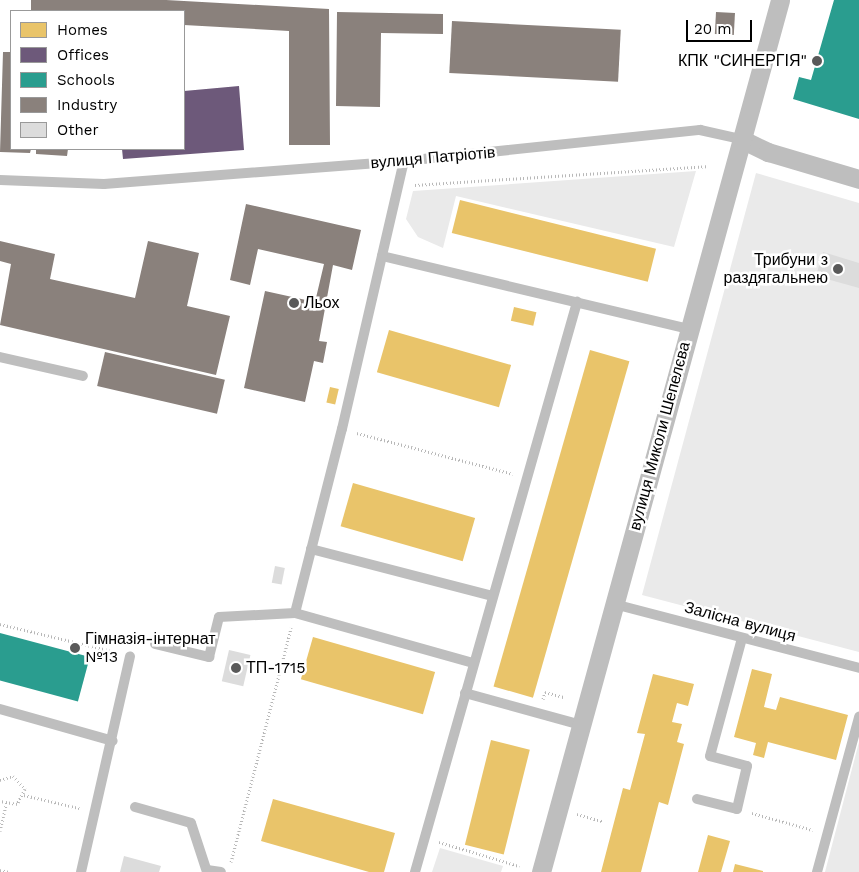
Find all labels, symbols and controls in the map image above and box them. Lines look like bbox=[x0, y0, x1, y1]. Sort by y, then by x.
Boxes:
legend bbox=[10, 10, 185, 150]
scale bar bbox=[689, 10, 755, 42]
text: 20 m bbox=[694, 20, 732, 38]
text: Homes bbox=[57, 21, 108, 39]
text: Offices bbox=[57, 46, 109, 64]
place label: КПК "СИНЕРГІЯ" bbox=[678, 51, 807, 71]
marker: КПК "СИНЕРГІЯ" bbox=[811, 55, 823, 67]
text: Schools bbox=[57, 71, 115, 89]
text: Industry bbox=[57, 96, 117, 114]
text: Other bbox=[57, 121, 99, 139]
street label: вулиця Патріотів bbox=[370, 143, 496, 173]
place label: Трибуни з раздягальнею bbox=[724, 250, 828, 288]
marker: Трибуни з раздягальнею bbox=[832, 263, 844, 275]
place label: Льох bbox=[304, 293, 340, 313]
marker: Льох bbox=[288, 297, 300, 309]
street label: вулиця Миколи Шепелєва bbox=[626, 340, 694, 532]
street label: Залісна вулиця bbox=[682, 598, 798, 646]
place label: Гімназія-інтернат №13 bbox=[85, 629, 216, 667]
marker: Гімназія-інтернат №13 bbox=[69, 642, 81, 654]
place label: ТП-1715 bbox=[246, 658, 306, 678]
marker: ТП-1715 bbox=[230, 662, 242, 674]

